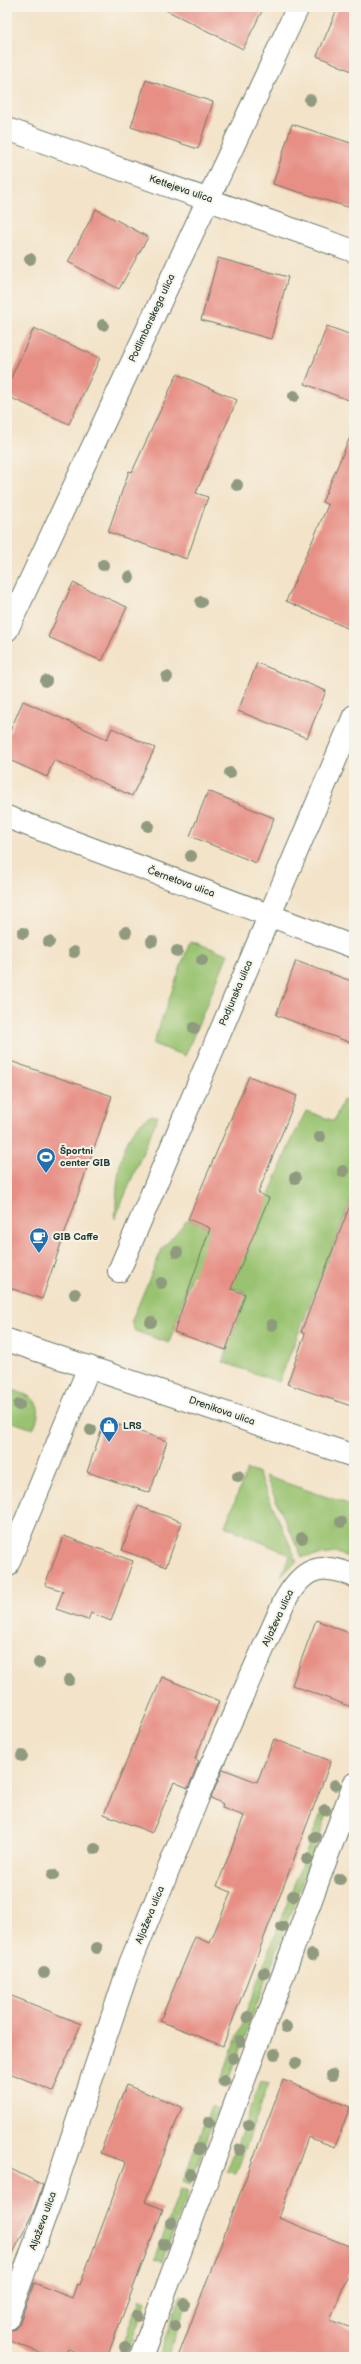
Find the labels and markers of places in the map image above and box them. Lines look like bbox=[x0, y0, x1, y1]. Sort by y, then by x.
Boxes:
place label: Športni center GIB bbox=[60, 1145, 110, 1169]
sports icon: Športni center GIB bbox=[35, 1146, 57, 1174]
cafe icon: GIB Caffe bbox=[28, 1226, 50, 1254]
place label: GIB Caffe bbox=[53, 1231, 99, 1243]
shop icon: LRS bbox=[98, 1415, 120, 1443]
place label: LRS bbox=[123, 1420, 142, 1432]

